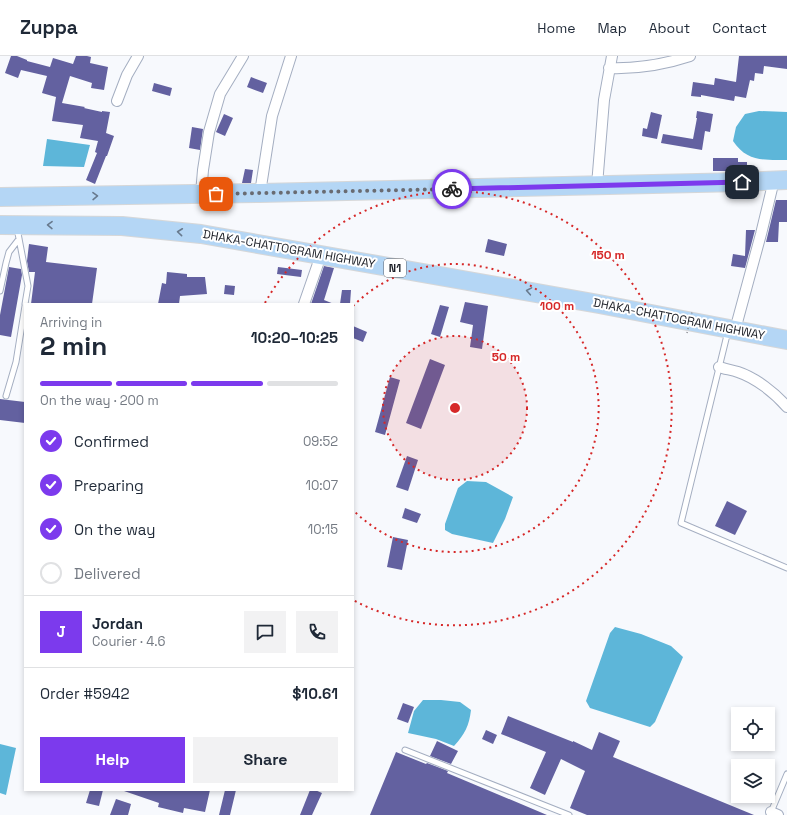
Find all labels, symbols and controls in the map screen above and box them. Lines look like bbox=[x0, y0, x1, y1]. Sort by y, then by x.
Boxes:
text: Zuppa bbox=[20, 15, 78, 40]
text: Home bbox=[537, 19, 575, 37]
text: Map bbox=[597, 19, 627, 37]
text: About bbox=[649, 19, 690, 37]
text: Contact bbox=[712, 19, 767, 37]
pin bbox=[725, 165, 759, 199]
courier bbox=[432, 169, 472, 209]
icon: home bbox=[731, 171, 753, 193]
pin bbox=[199, 177, 233, 211]
icon: bike bbox=[441, 178, 463, 200]
icon: bag bbox=[205, 183, 227, 205]
one-way arrow bbox=[92, 191, 98, 200]
one-way arrow bbox=[47, 221, 53, 229]
street label: DHAKA-CHATTOGRAM HIGHWAY bbox=[202, 226, 377, 272]
one-way arrow bbox=[177, 227, 183, 236]
text: 150 m bbox=[591, 247, 625, 263]
road number: N1 bbox=[384, 259, 406, 277]
one-way arrow bbox=[526, 287, 532, 296]
street label: DHAKA-CHATTOGRAM HIGHWAY bbox=[592, 294, 767, 344]
text: 100 m bbox=[540, 298, 574, 314]
text: Arriving in bbox=[40, 314, 102, 331]
text: 10:20–10:25 bbox=[251, 328, 338, 347]
text: 2 min bbox=[40, 329, 107, 363]
text: 50 m bbox=[492, 349, 520, 365]
text: On the way · 200 m bbox=[40, 392, 159, 409]
centre of rings bbox=[448, 401, 462, 415]
icon: check bbox=[40, 430, 62, 452]
text: Confirmed bbox=[74, 432, 149, 451]
text: 09:52 bbox=[303, 433, 338, 450]
icon: check bbox=[40, 474, 62, 496]
text: Preparing bbox=[74, 476, 144, 495]
text: 10:07 bbox=[306, 477, 338, 494]
icon: check bbox=[40, 518, 62, 540]
text: On the way bbox=[74, 520, 155, 539]
text: 10:15 bbox=[308, 521, 338, 538]
text: Delivered bbox=[74, 564, 141, 583]
button: chat bbox=[244, 611, 286, 653]
button: phone bbox=[296, 611, 338, 653]
text: Jordan bbox=[92, 614, 143, 633]
text: J bbox=[56, 622, 66, 641]
text: Courier · 4.6 bbox=[92, 633, 165, 650]
text: Order #5942 bbox=[40, 684, 129, 703]
text: $10.61 bbox=[292, 684, 338, 703]
map controls bbox=[731, 707, 775, 803]
button: locate bbox=[731, 707, 775, 751]
button: Help bbox=[40, 737, 185, 783]
button: Share bbox=[193, 737, 338, 783]
button: layers bbox=[731, 759, 775, 803]

